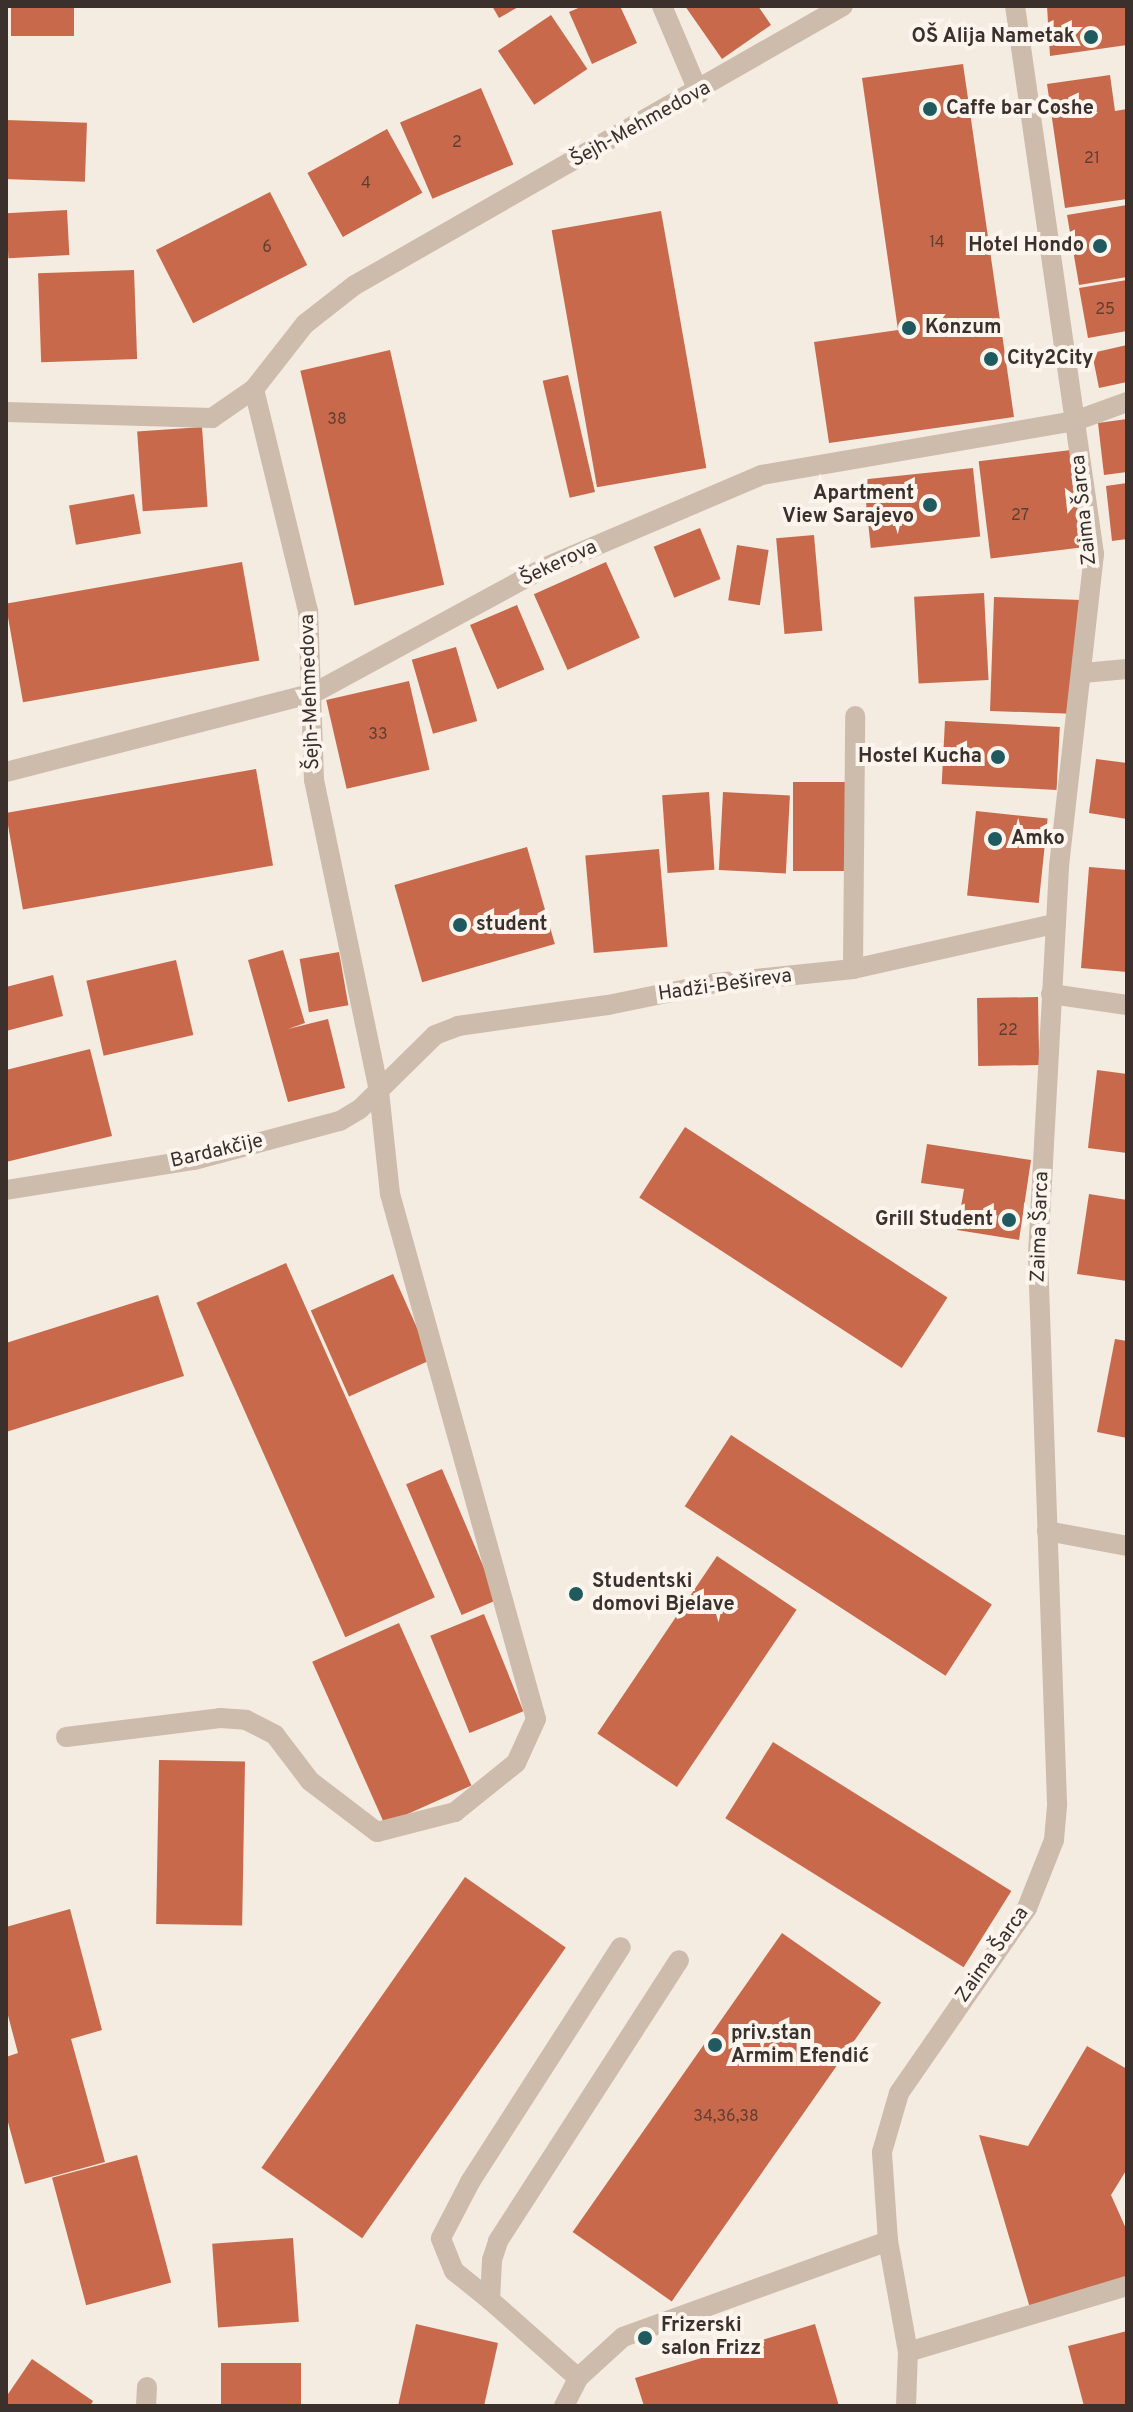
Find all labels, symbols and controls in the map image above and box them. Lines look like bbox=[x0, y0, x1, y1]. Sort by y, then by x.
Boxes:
place label: OŠ Alija Nametak bbox=[911, 25, 1075, 49]
marker: OŠ Alija Nametak bbox=[1082, 28, 1100, 46]
street label: Šejh-Mehmedova bbox=[567, 77, 715, 173]
place label: Caffe bar Coshe bbox=[946, 97, 1094, 121]
marker: Caffe bar Coshe bbox=[921, 100, 939, 118]
house number: 2 bbox=[452, 133, 462, 153]
house number: 21 bbox=[1084, 149, 1100, 169]
house number: 4 bbox=[361, 174, 371, 194]
house number: 14 bbox=[929, 233, 945, 253]
place label: Hotel Hondo bbox=[968, 234, 1084, 258]
marker: Hotel Hondo bbox=[1091, 237, 1109, 255]
house number: 6 bbox=[262, 238, 272, 258]
house number: 25 bbox=[1095, 300, 1115, 320]
place label: Konzum bbox=[925, 316, 1002, 340]
marker: Konzum bbox=[900, 319, 918, 337]
place label: City2City bbox=[1007, 347, 1093, 371]
marker: City2City bbox=[982, 350, 1000, 368]
house number: 38 bbox=[327, 410, 347, 430]
street label: Zaima Šarca bbox=[1067, 453, 1103, 567]
place label: Apartment View Sarajevo bbox=[782, 482, 914, 529]
marker: Apartment View Sarajevo bbox=[921, 496, 939, 514]
house number: 27 bbox=[1011, 506, 1029, 526]
street label: Šekerova bbox=[517, 536, 601, 592]
street label: Šejh-Mehmedova bbox=[296, 614, 326, 770]
house number: 33 bbox=[368, 725, 388, 745]
place label: Hostel Kucha bbox=[858, 745, 982, 769]
marker: Hostel Kucha bbox=[989, 748, 1007, 766]
place label: Amko bbox=[1011, 827, 1065, 851]
marker: Amko bbox=[986, 830, 1004, 848]
place label: student bbox=[476, 913, 547, 937]
marker: student bbox=[451, 916, 469, 934]
street label: Hadži-Bešireva bbox=[657, 965, 793, 1007]
house number: 22 bbox=[998, 1021, 1018, 1041]
street label: Bardakčije bbox=[168, 1130, 266, 1174]
street label: Zaima Šarca bbox=[1027, 1171, 1055, 1283]
place label: Grill Student bbox=[875, 1208, 993, 1232]
marker: Grill Student bbox=[1000, 1211, 1018, 1229]
place label: Studentski domovi Bjelave bbox=[592, 1570, 735, 1617]
marker: Studentski domovi Bjelave bbox=[567, 1585, 585, 1603]
street label: Zaima Šarca bbox=[951, 1903, 1035, 2007]
place label: priv.stan Armim Efendić bbox=[731, 2022, 869, 2069]
marker: priv.stan Armim Efendić bbox=[706, 2036, 724, 2054]
house number: 34,36,38 bbox=[693, 2107, 759, 2127]
place label: Frizerski salon Frizz bbox=[661, 2314, 761, 2361]
marker: Frizerski salon Frizz bbox=[636, 2329, 654, 2347]

